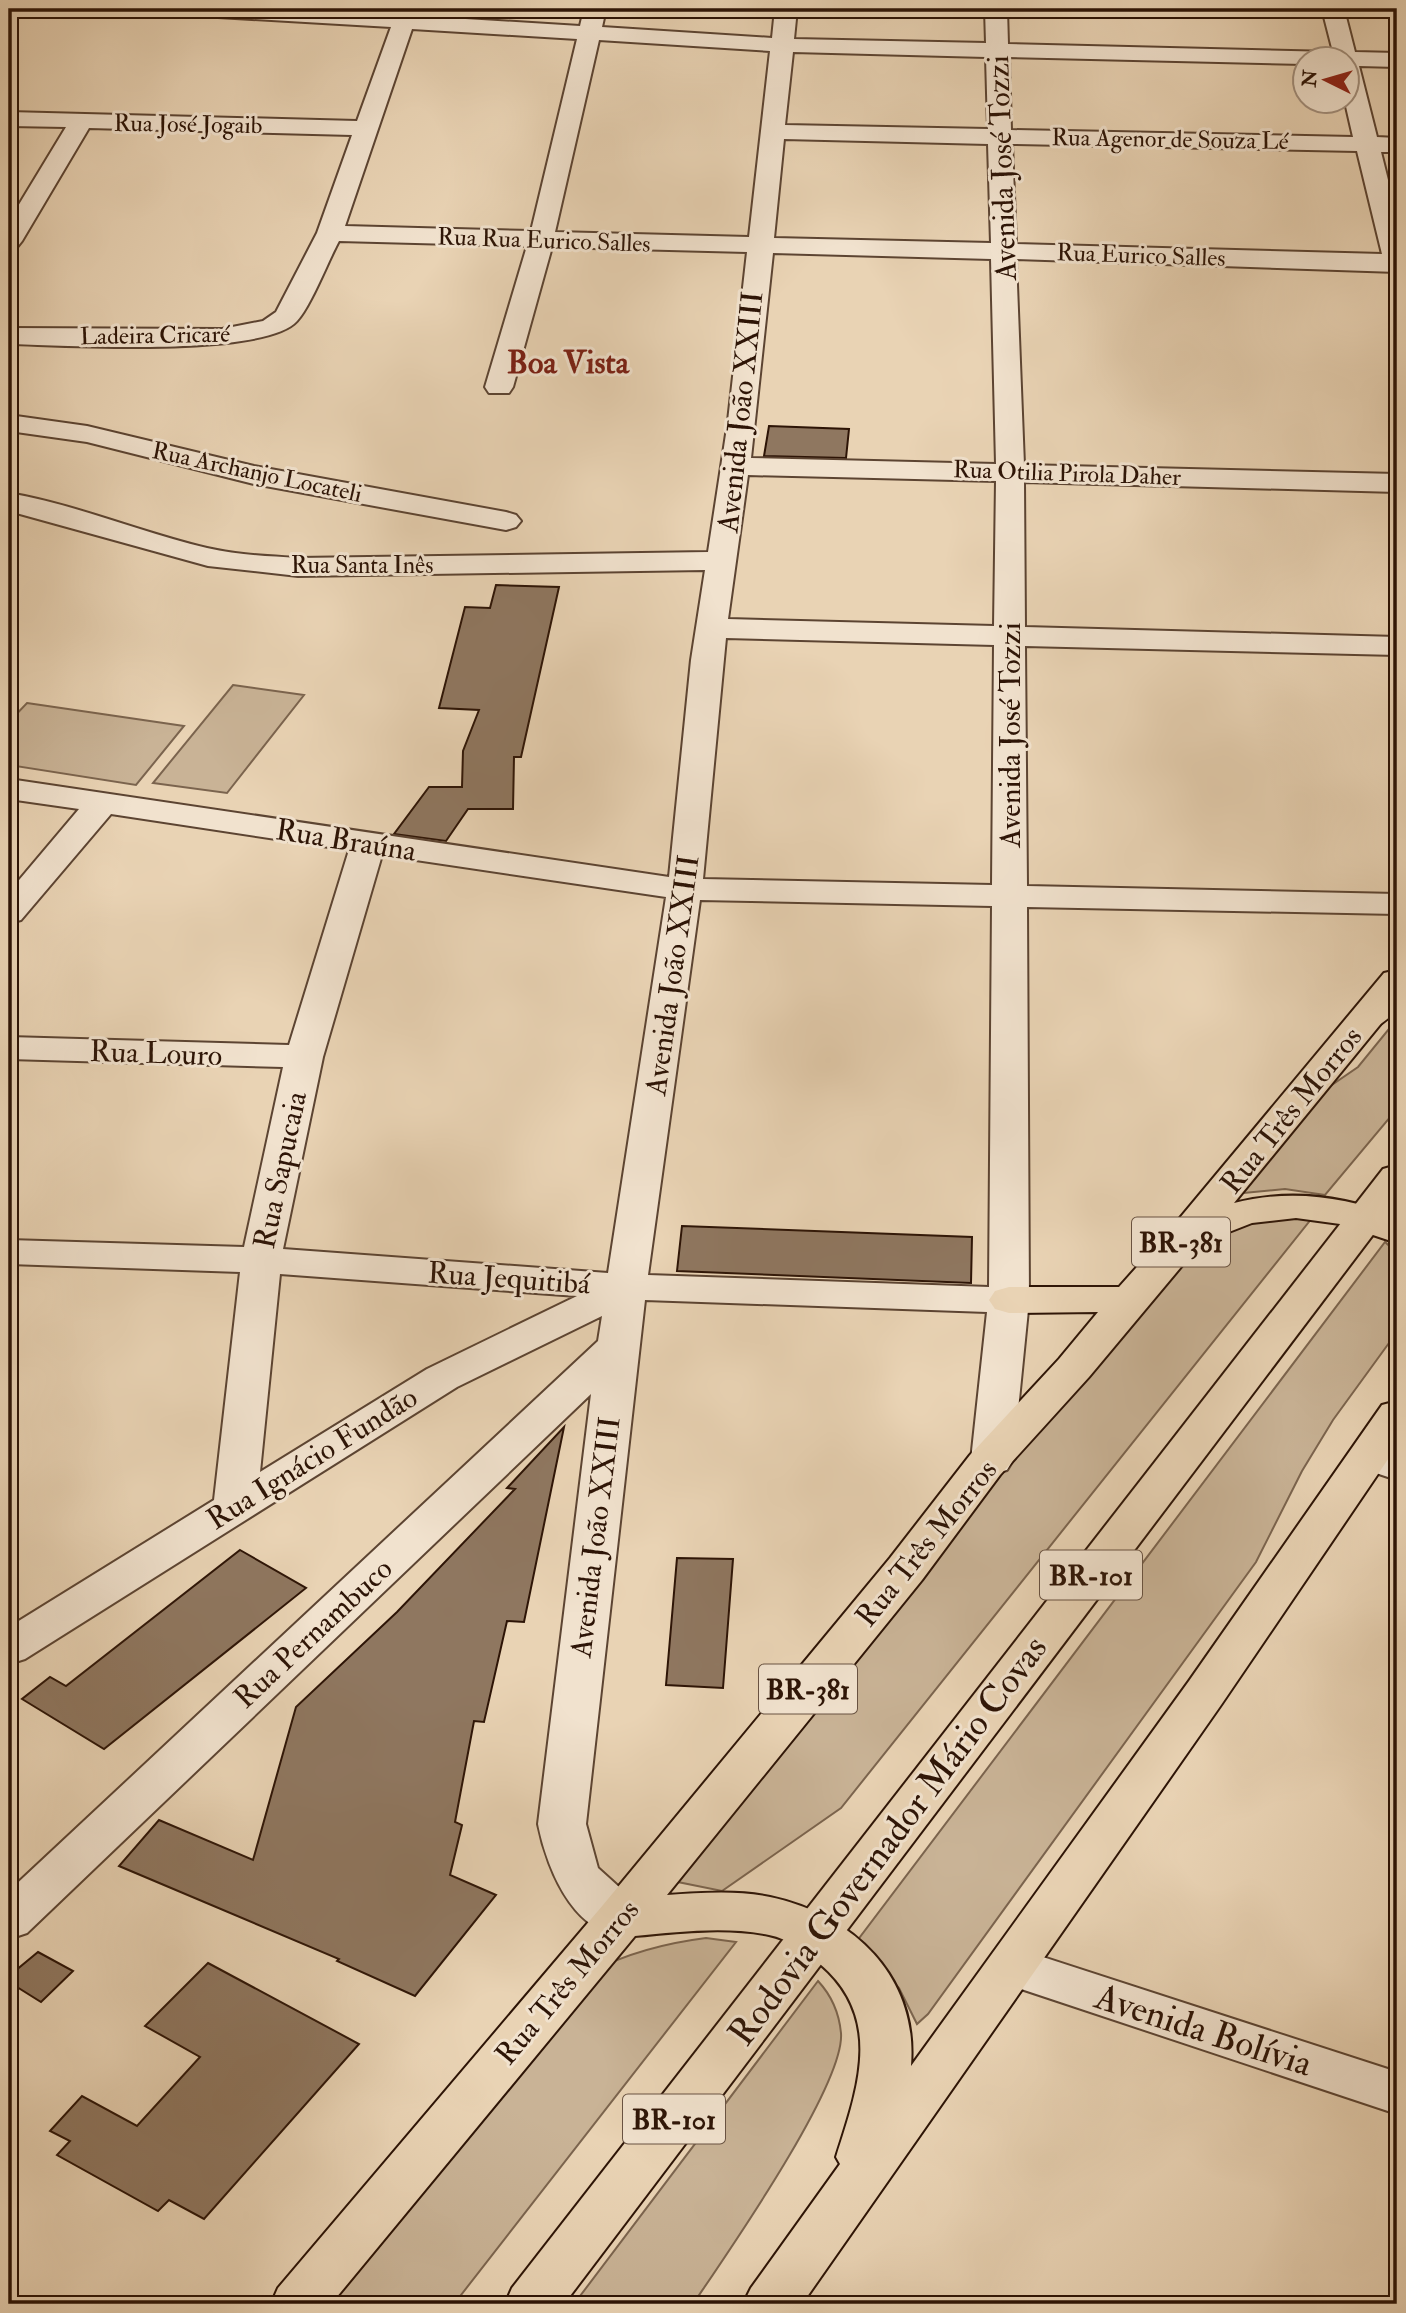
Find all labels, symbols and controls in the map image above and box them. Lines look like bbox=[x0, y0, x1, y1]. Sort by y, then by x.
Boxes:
north arrow bbox=[1290, 46, 1360, 116]
street label: Avenida José Tozzi bbox=[980, 55, 1025, 282]
text: N bbox=[1297, 68, 1323, 89]
street label: Rua José Jogaib bbox=[113, 108, 263, 141]
street label: Rua Agenor de Souza Lé bbox=[1051, 122, 1290, 157]
street label: Rua Rua Eurico Salles bbox=[437, 221, 651, 260]
street label: Rua Eurico Salles bbox=[1056, 237, 1226, 274]
street label: Avenida João XXIII bbox=[709, 290, 772, 535]
street label: Ladeira Cricaré bbox=[80, 319, 231, 352]
district label: Boa Vista bbox=[507, 343, 630, 383]
street label: Rua Archanjo Locateli bbox=[149, 435, 365, 510]
street label: Rua Otilia Pirola Daher bbox=[952, 454, 1182, 493]
street label: Rua Santa Inês bbox=[291, 550, 433, 581]
street label: Avenida José Tozzi bbox=[992, 622, 1029, 849]
street label: Rua Braúna bbox=[273, 811, 419, 870]
street label: Avenida João XXIII bbox=[637, 853, 708, 1099]
street label: Rua Três Morros bbox=[1213, 1019, 1370, 1201]
street label: Rua Louro bbox=[89, 1033, 223, 1074]
street label: Rua Sapucaia bbox=[246, 1087, 315, 1252]
road number: BR-381 bbox=[1132, 1218, 1230, 1266]
street label: Rua Jequitibá bbox=[426, 1254, 592, 1303]
street label: Rua Ignácio Fundão bbox=[200, 1379, 424, 1538]
street label: Avenida João XXIII bbox=[562, 1415, 629, 1661]
street label: Rua Três Morros bbox=[848, 1452, 1005, 1634]
street label: Rua Pernambuco bbox=[226, 1550, 400, 1716]
road number: BR-101 bbox=[1040, 1550, 1142, 1600]
street label: Rodovia Governador Mário Covas bbox=[718, 1626, 1058, 2055]
road number: BR-381 bbox=[759, 1664, 857, 1714]
street label: Rua Três Morros bbox=[487, 1892, 647, 2073]
street label: Avenida Bolívia bbox=[1088, 1973, 1319, 2088]
road number: BR-101 bbox=[623, 2094, 725, 2144]

